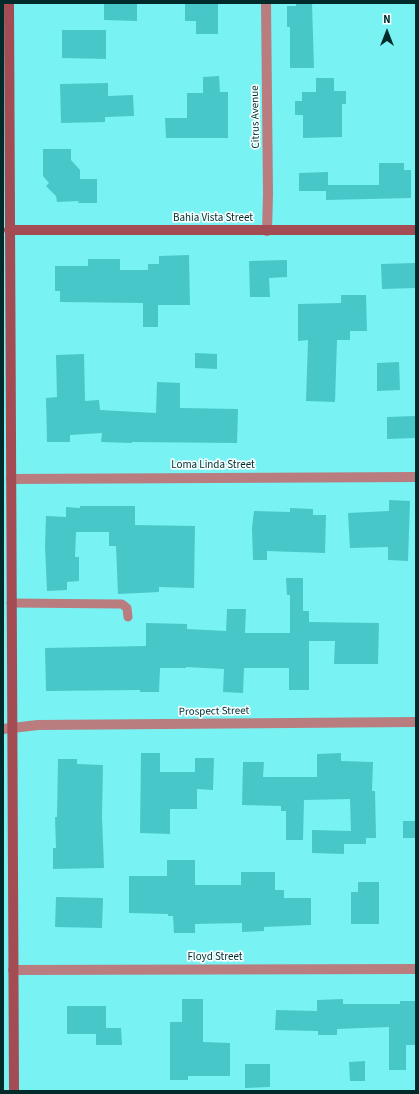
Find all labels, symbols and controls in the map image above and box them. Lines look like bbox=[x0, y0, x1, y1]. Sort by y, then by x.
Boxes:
north arrow bbox=[367, 12, 407, 52]
text: N bbox=[383, 12, 391, 27]
street label: Citrus Avenue bbox=[249, 85, 263, 149]
street label: Bahia Vista Street bbox=[173, 212, 253, 226]
street label: Loma Linda Street bbox=[171, 459, 255, 473]
street label: Prospect Street bbox=[179, 705, 249, 719]
street label: Floyd Street bbox=[187, 951, 243, 965]

